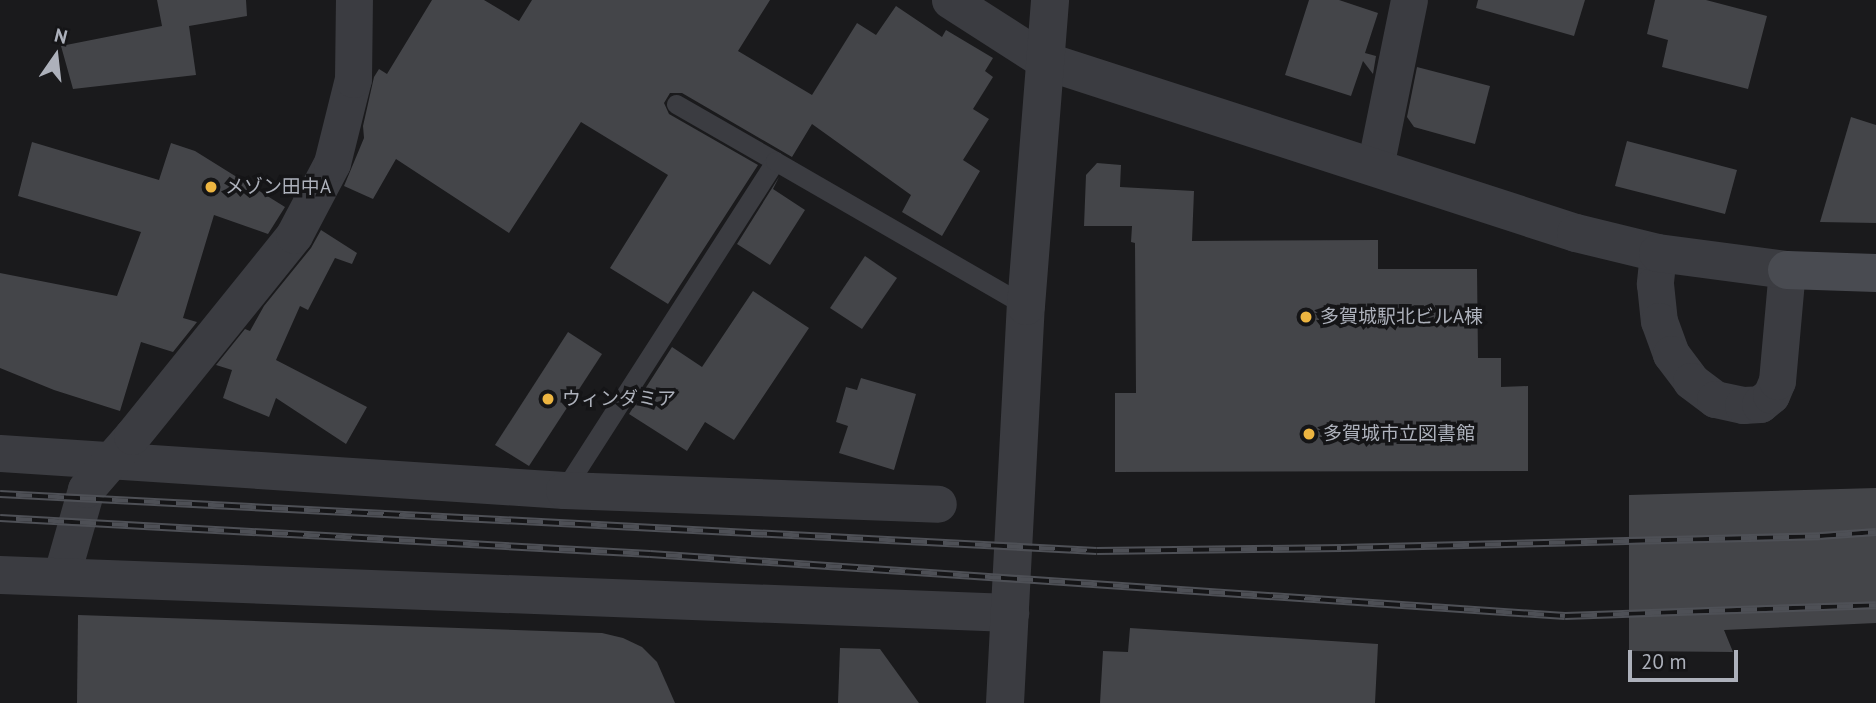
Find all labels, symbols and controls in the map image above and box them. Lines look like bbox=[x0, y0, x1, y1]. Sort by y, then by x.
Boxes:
north arrow bbox=[21, 21, 91, 91]
text: N bbox=[52, 22, 70, 49]
place label: メゾン田中A bbox=[225, 176, 331, 198]
marker: メゾン田中A bbox=[203, 179, 219, 195]
place label: 多賀城駅北ビルA棟 bbox=[1320, 306, 1483, 328]
marker: 多賀城駅北ビルA棟 bbox=[1298, 309, 1314, 325]
place label: ウィンダミア bbox=[562, 388, 676, 410]
marker: ウィンダミア bbox=[540, 391, 556, 407]
place label: 多賀城市立図書館 bbox=[1323, 423, 1475, 445]
marker: 多賀城市立図書館 bbox=[1301, 426, 1317, 442]
scale bar bbox=[1631, 636, 1741, 680]
text: 20 m bbox=[1641, 648, 1687, 675]

